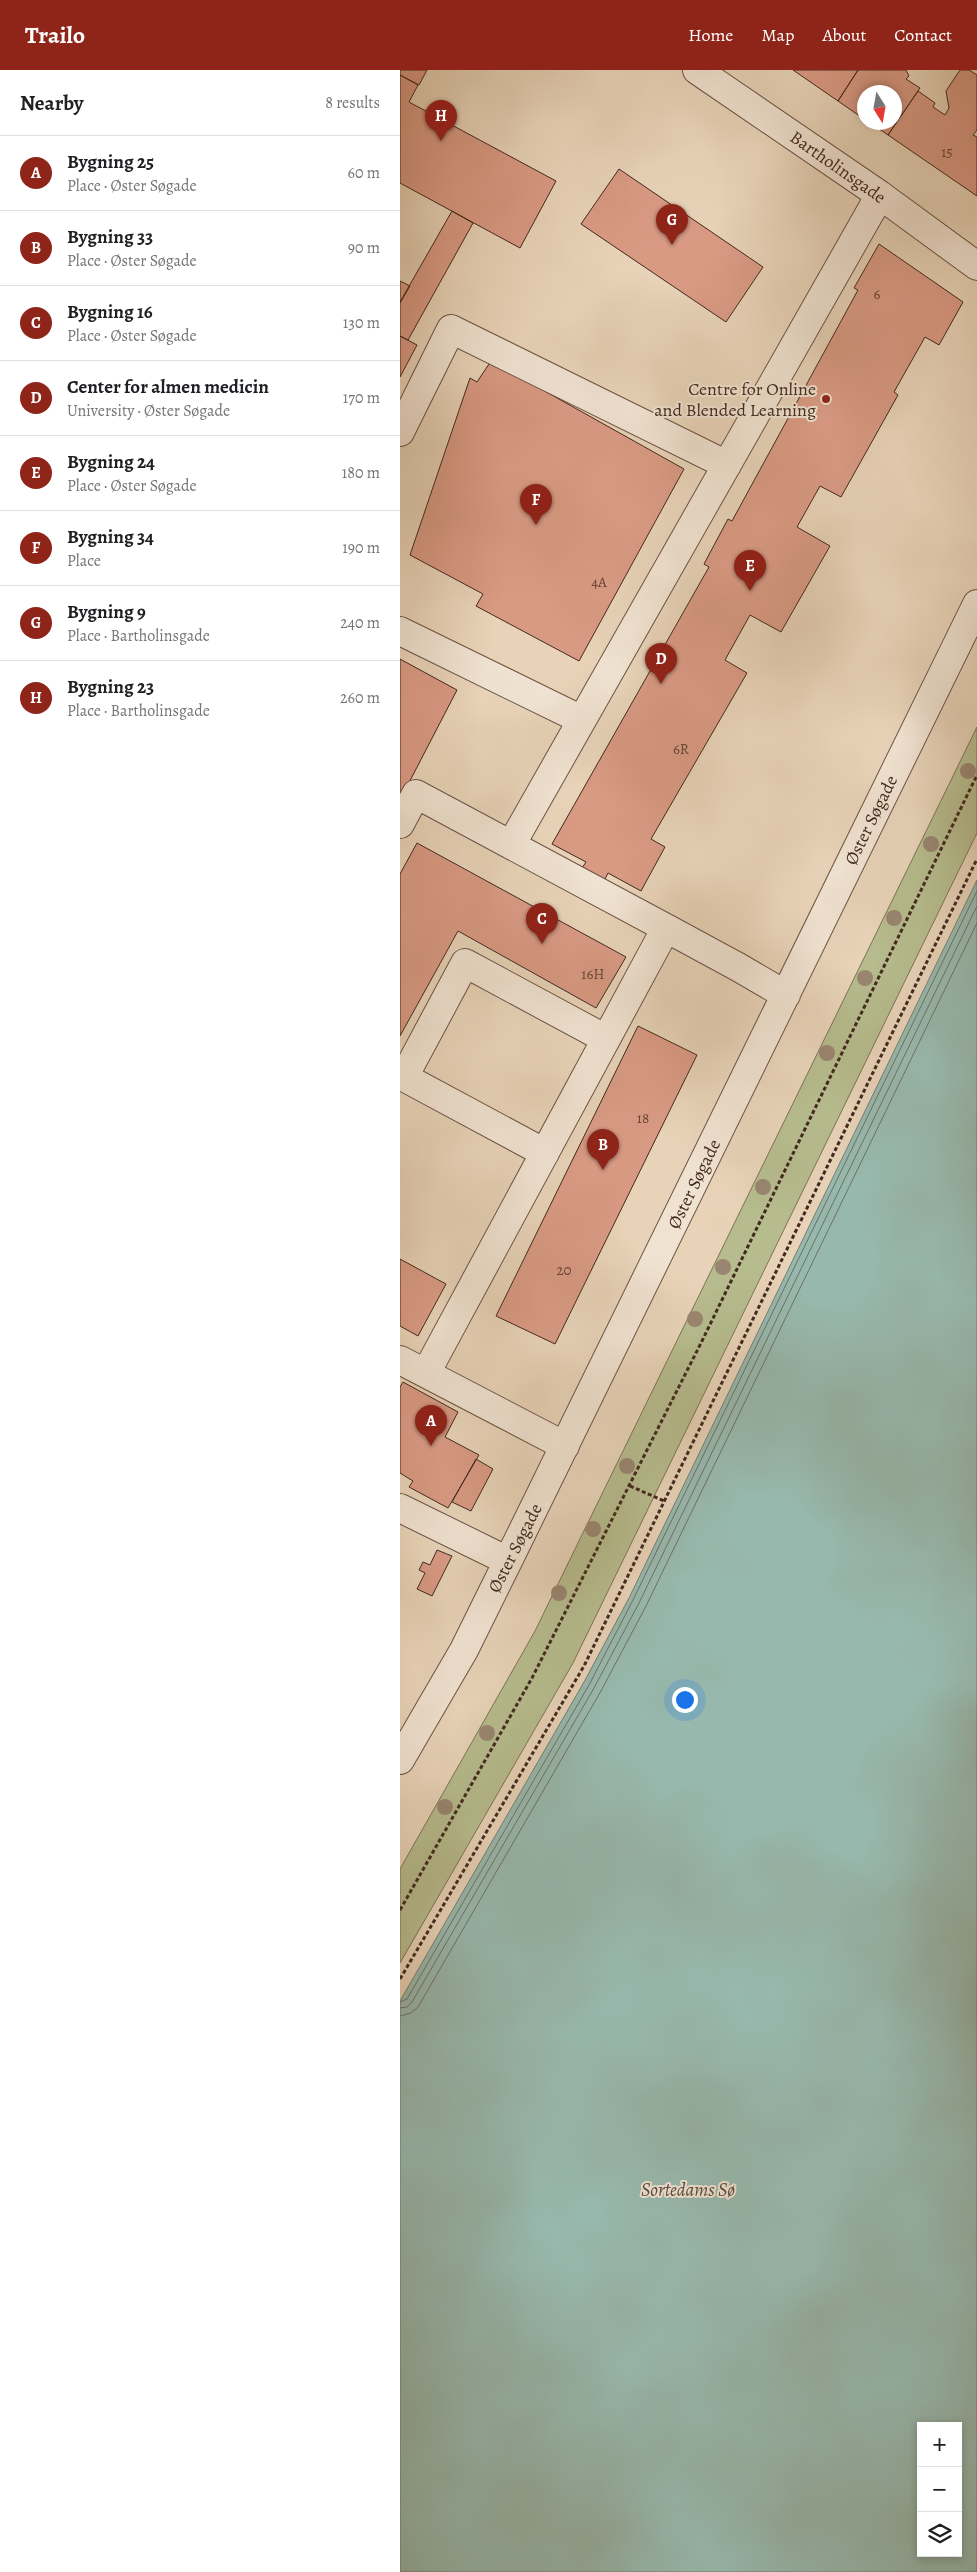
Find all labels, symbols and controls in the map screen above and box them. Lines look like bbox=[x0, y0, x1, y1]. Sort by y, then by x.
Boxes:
text: Trailo bbox=[25, 19, 85, 51]
text: Home bbox=[688, 23, 733, 47]
text: Map bbox=[761, 23, 794, 47]
text: About bbox=[822, 23, 866, 47]
text: Contact bbox=[894, 23, 952, 47]
north arrow bbox=[857, 85, 902, 130]
text: Nearby bbox=[20, 89, 83, 117]
text: 8 results bbox=[325, 92, 380, 114]
pin: H bbox=[425, 100, 457, 141]
street label: Bartholinsgade bbox=[785, 125, 891, 209]
house number: 15 bbox=[941, 142, 953, 162]
text: Bygning 25 bbox=[67, 149, 154, 175]
text: A bbox=[31, 162, 41, 184]
text: 60 m bbox=[348, 162, 380, 184]
text: Place · Øster Søgade bbox=[67, 175, 197, 197]
pin: G bbox=[656, 204, 688, 245]
text: Bygning 33 bbox=[67, 224, 153, 250]
text: B bbox=[31, 237, 41, 259]
text: 90 m bbox=[348, 237, 380, 259]
text: Place · Øster Søgade bbox=[67, 250, 197, 272]
house number: 6 bbox=[874, 284, 881, 304]
text: Bygning 16 bbox=[67, 299, 153, 325]
text: C bbox=[31, 312, 41, 334]
text: 130 m bbox=[343, 312, 380, 334]
text: Place · Øster Søgade bbox=[67, 325, 197, 347]
text: Center for almen medicin bbox=[67, 374, 269, 400]
place label: Centre for Online and Blended Learning bbox=[654, 377, 816, 422]
text: D bbox=[30, 387, 42, 409]
text: 170 m bbox=[343, 387, 380, 409]
marker: Centre for Online and Blended Learning bbox=[820, 393, 832, 405]
text: University · Øster Søgade bbox=[67, 400, 230, 422]
text: Bygning 24 bbox=[67, 449, 155, 475]
text: E bbox=[31, 462, 41, 484]
text: 180 m bbox=[342, 462, 380, 484]
text: Place · Øster Søgade bbox=[67, 475, 197, 497]
pin: F bbox=[520, 484, 552, 525]
text: Bygning 34 bbox=[67, 524, 154, 550]
text: F bbox=[32, 537, 40, 559]
text: 190 m bbox=[342, 537, 380, 559]
text: Place bbox=[67, 550, 101, 572]
pin: E bbox=[734, 550, 766, 591]
house number: 4A bbox=[591, 572, 607, 592]
text: Bygning 9 bbox=[67, 599, 146, 625]
text: G bbox=[31, 612, 41, 634]
text: 240 m bbox=[340, 612, 380, 634]
text: Place · Bartholinsgade bbox=[67, 625, 210, 647]
pin: D bbox=[645, 643, 677, 684]
text: Bygning 23 bbox=[67, 674, 154, 700]
text: H bbox=[30, 687, 42, 709]
text: 260 m bbox=[340, 687, 380, 709]
text: Place · Bartholinsgade bbox=[67, 700, 210, 722]
house number: 6R bbox=[673, 739, 690, 759]
street label: Øster Søgade bbox=[839, 771, 903, 869]
pin: C bbox=[526, 903, 558, 944]
house number: 16H bbox=[581, 964, 605, 984]
house number: 18 bbox=[637, 1108, 649, 1128]
pin: B bbox=[587, 1129, 619, 1170]
street label: Øster Søgade bbox=[662, 1135, 726, 1233]
house number: 20 bbox=[556, 1260, 572, 1280]
pin: A bbox=[415, 1405, 447, 1446]
street label: Øster Søgade bbox=[482, 1499, 548, 1597]
your location bbox=[672, 1687, 698, 1713]
water label: Sortedams Sø bbox=[641, 2177, 735, 2203]
map controls bbox=[917, 2422, 962, 2557]
button: + bbox=[917, 2422, 962, 2467]
button: − bbox=[917, 2467, 962, 2512]
button: layers bbox=[917, 2512, 962, 2557]

